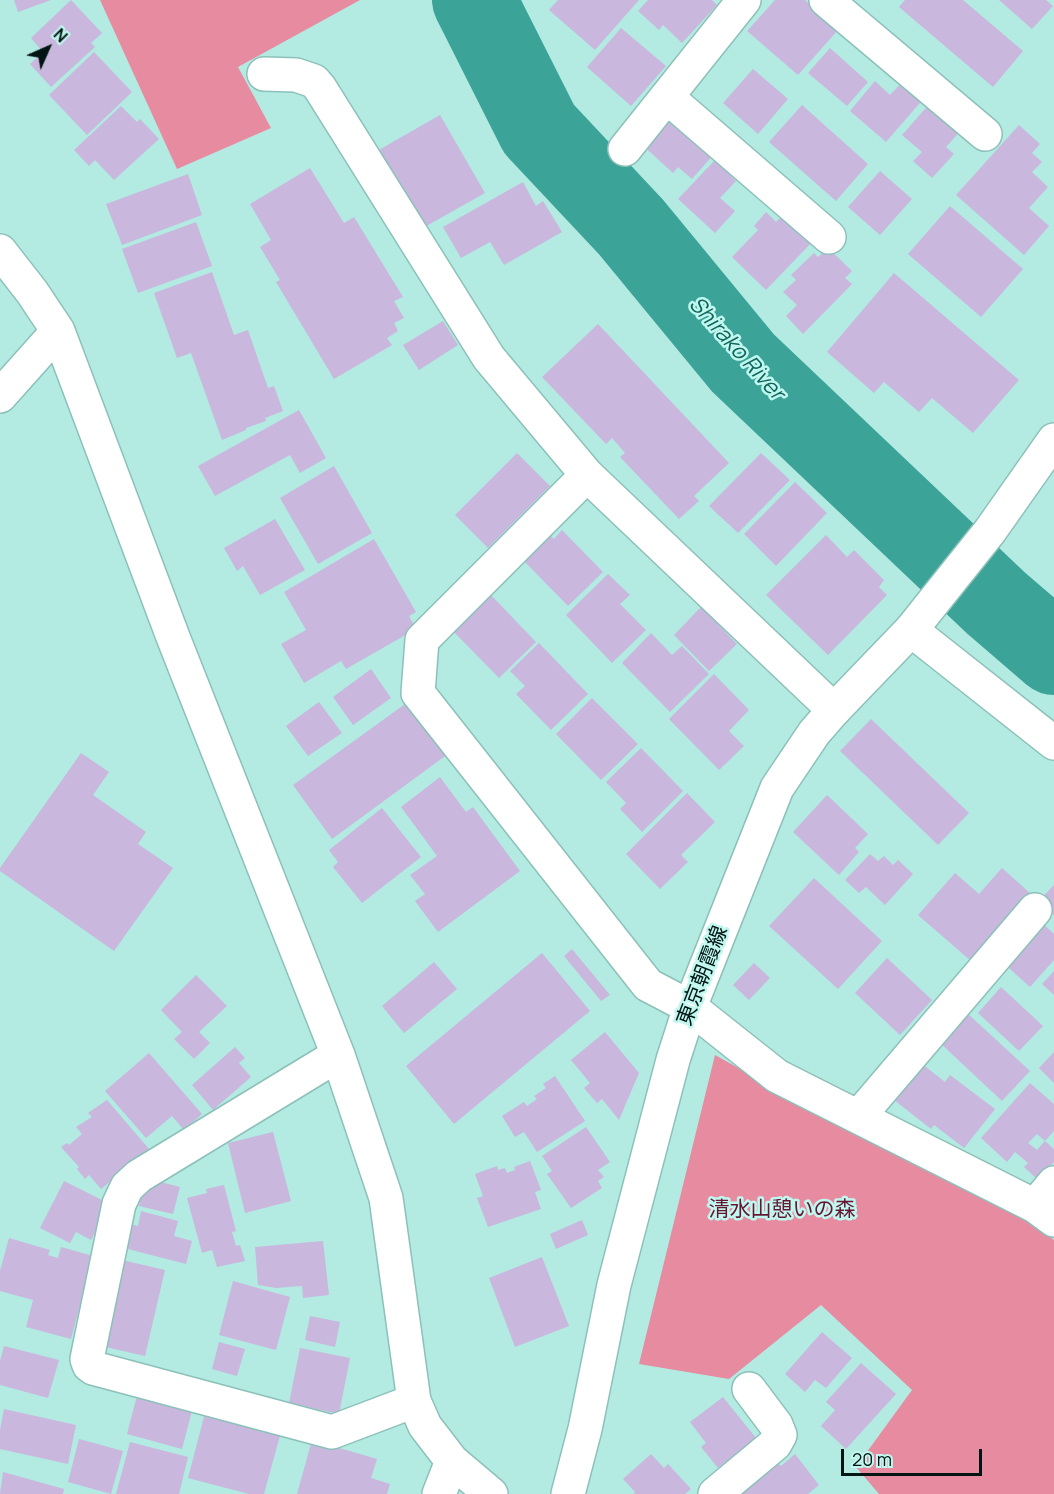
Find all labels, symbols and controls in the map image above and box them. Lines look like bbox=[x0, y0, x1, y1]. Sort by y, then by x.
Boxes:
north arrow bbox=[18, 18, 78, 78]
text: N bbox=[49, 23, 73, 47]
water label: Shirako River bbox=[683, 292, 789, 406]
street label: 東京朝霞線 bbox=[672, 922, 734, 1030]
park label: 清水山憩いの森 bbox=[709, 1197, 855, 1223]
scale bar bbox=[844, 1437, 985, 1475]
text: 20 m bbox=[852, 1447, 892, 1471]

